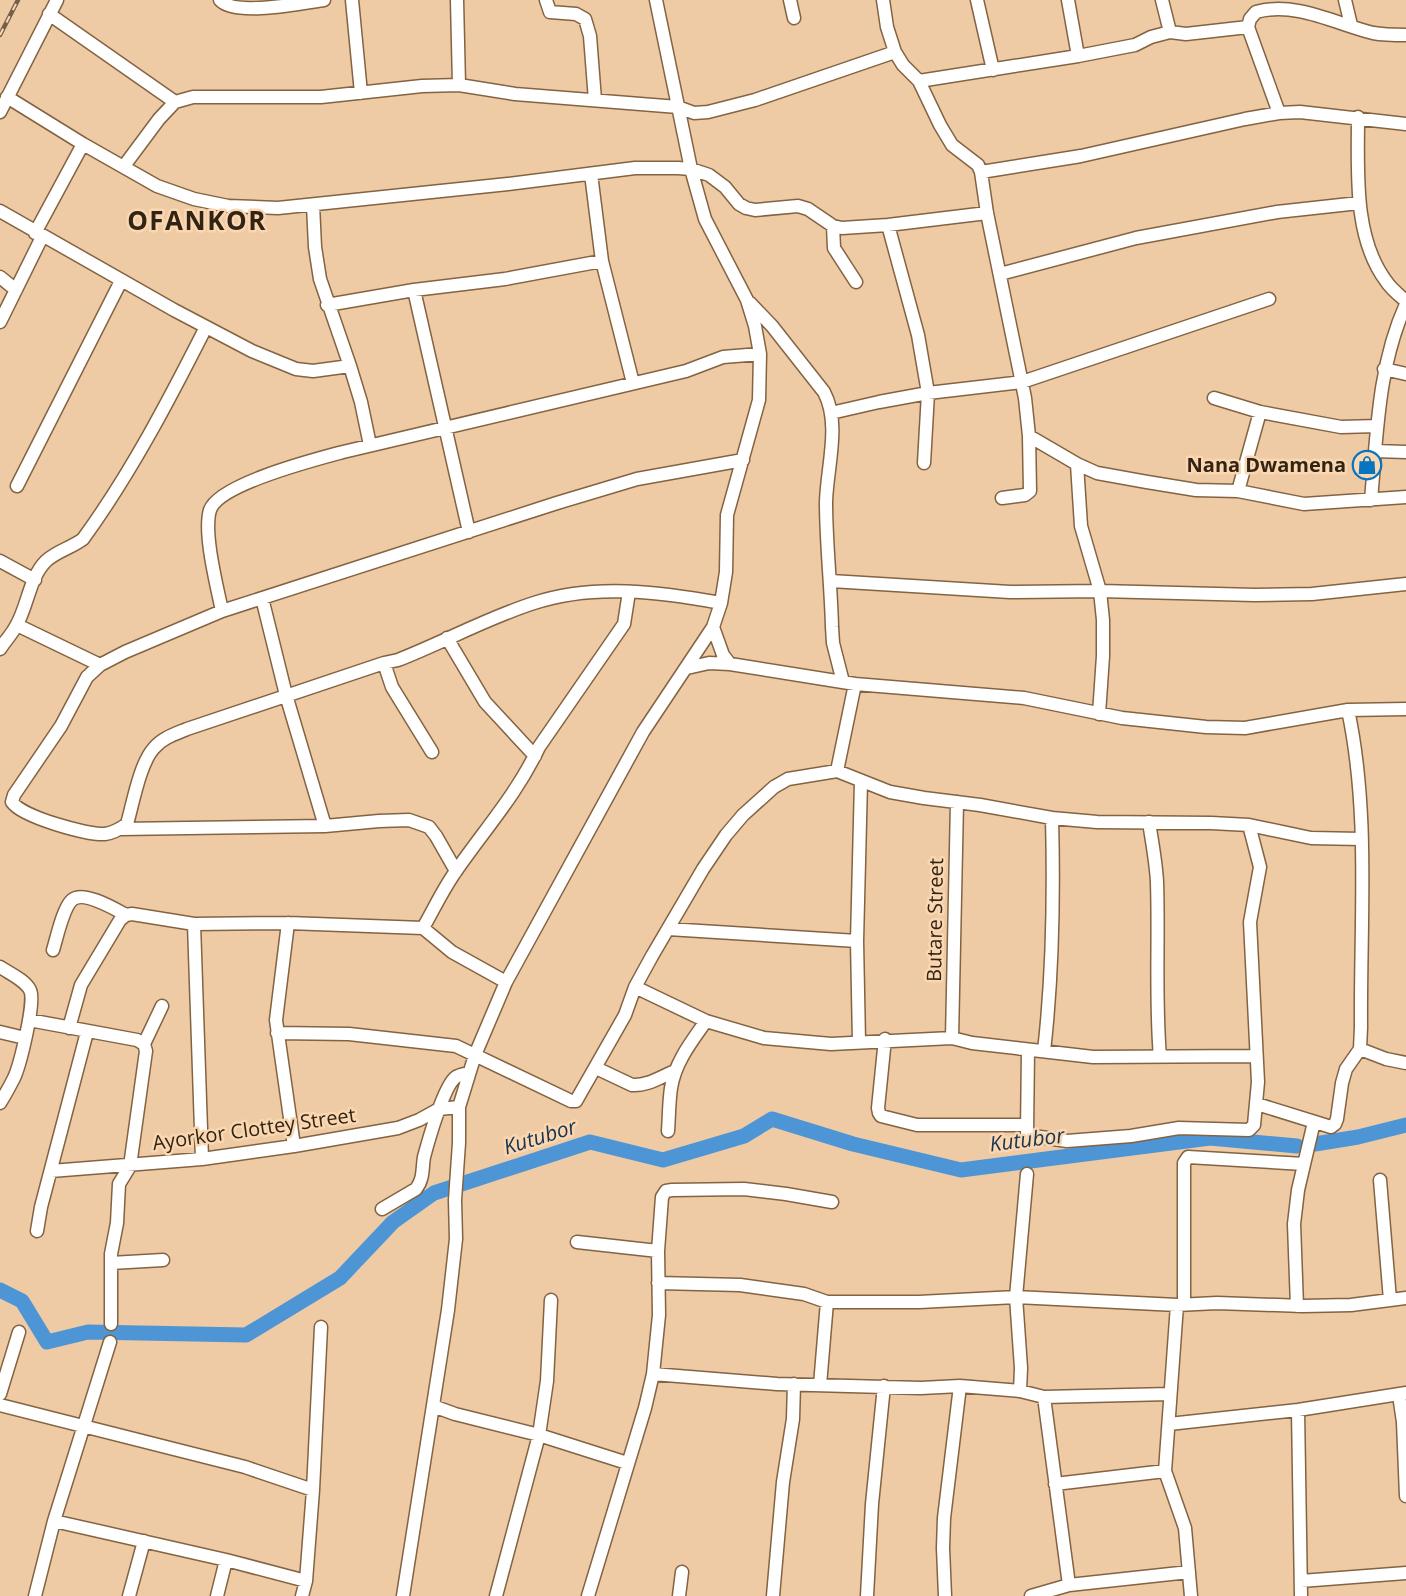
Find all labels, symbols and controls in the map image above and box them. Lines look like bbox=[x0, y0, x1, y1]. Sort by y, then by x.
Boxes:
district label: OFANKOR bbox=[127, 202, 267, 238]
shop icon: Nana Dwamena bbox=[1351, 449, 1383, 481]
place label: Nana Dwamena bbox=[1187, 451, 1346, 478]
street label: Butare Street bbox=[920, 858, 949, 982]
street label: Ayorkor Clottey Street bbox=[151, 1101, 357, 1156]
water label: Kutubor bbox=[500, 1111, 580, 1160]
water label: Kutubor bbox=[988, 1120, 1067, 1157]

